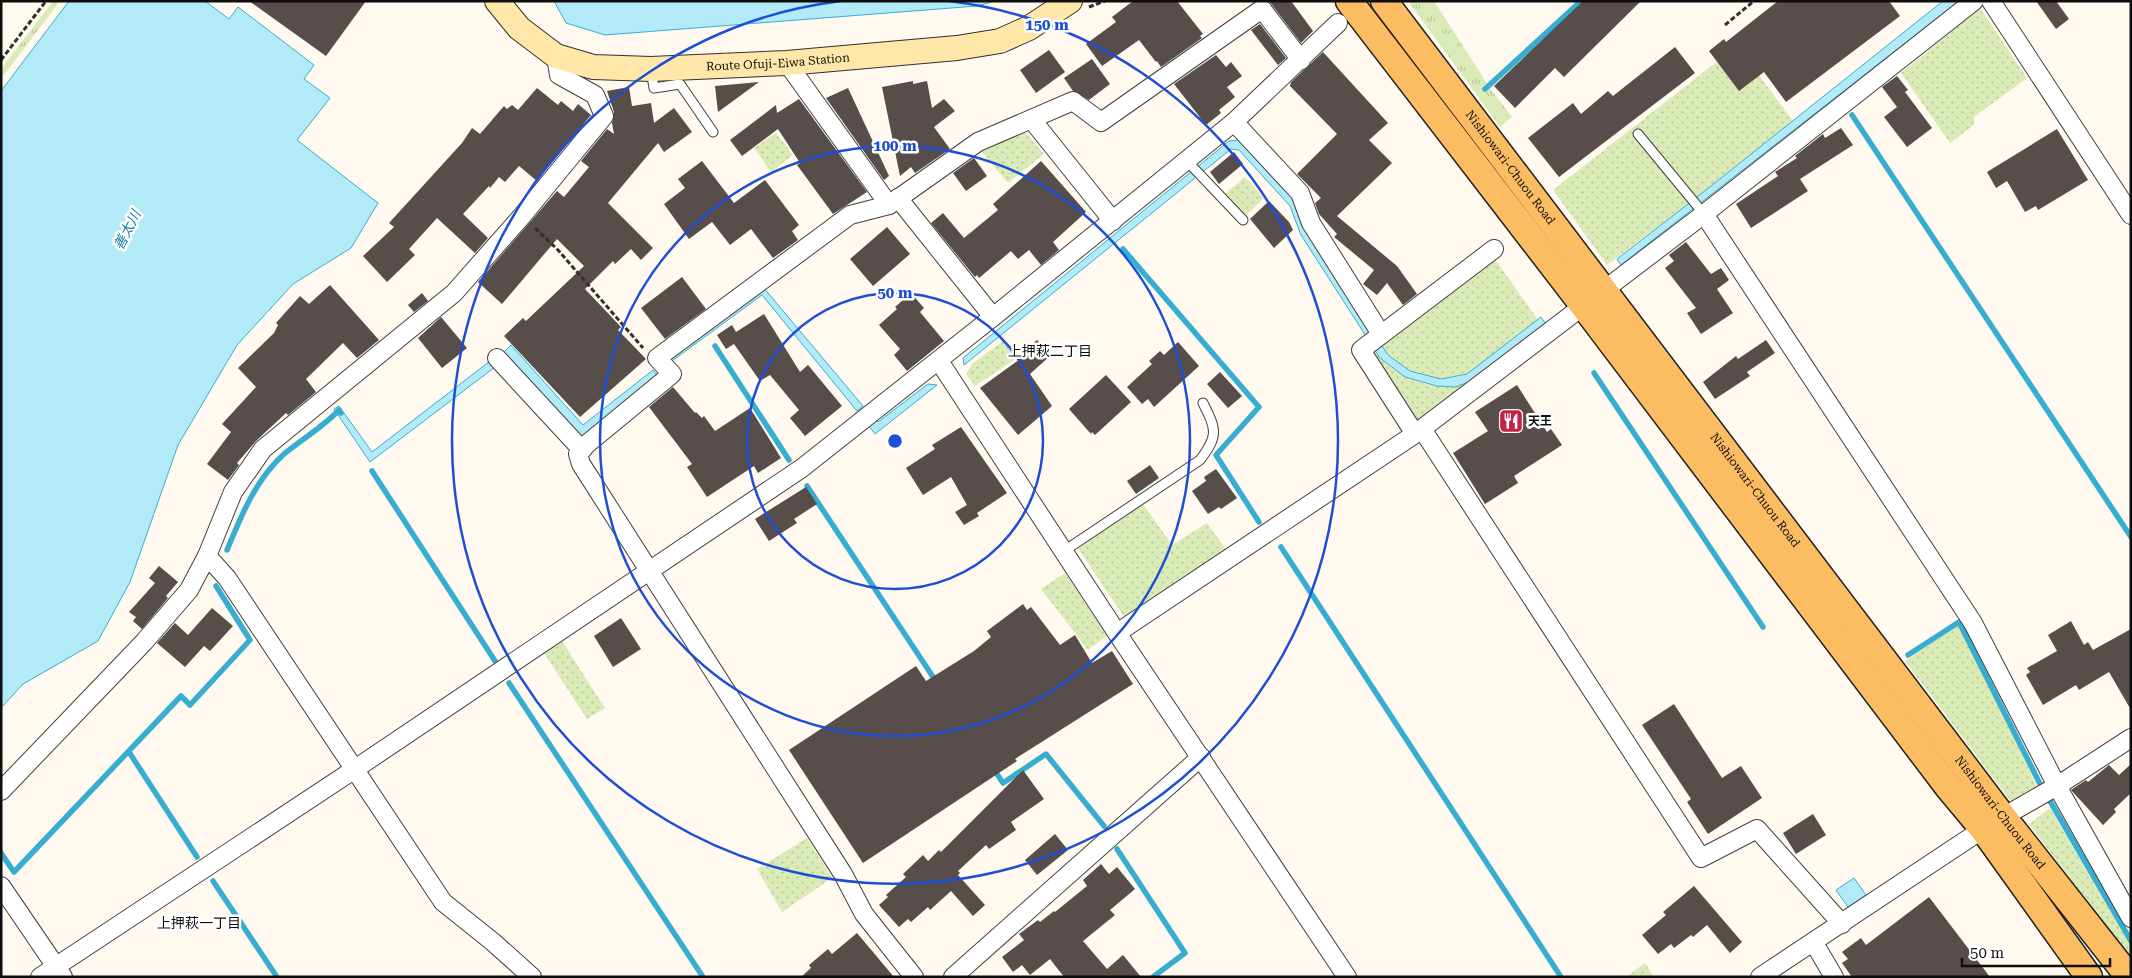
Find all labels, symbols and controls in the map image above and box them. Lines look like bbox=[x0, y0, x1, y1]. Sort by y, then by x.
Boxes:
text: 150 m bbox=[1025, 16, 1069, 34]
street label: Route Ofuji-Eiwa Station bbox=[706, 50, 851, 74]
street label: Nishiowari-Chuou Road bbox=[1463, 108, 1558, 228]
text: 100 m bbox=[873, 137, 917, 155]
water label: 善太川 bbox=[110, 206, 145, 252]
text: 50 m bbox=[877, 284, 913, 302]
district label: 上押萩二丁目 bbox=[1008, 343, 1092, 359]
restaurant icon: 天王 bbox=[1498, 408, 1524, 434]
place label: 天王 bbox=[1528, 414, 1552, 428]
street label: Nishiowari-Chuou Road bbox=[1707, 430, 1803, 550]
centre of rings bbox=[886, 432, 904, 450]
street label: Nishiowari-Chuou Road bbox=[1952, 753, 2049, 872]
district label: 上押萩一丁目 bbox=[157, 915, 241, 931]
scale bar bbox=[1962, 936, 2110, 968]
text: 50 m bbox=[1970, 944, 2005, 962]

